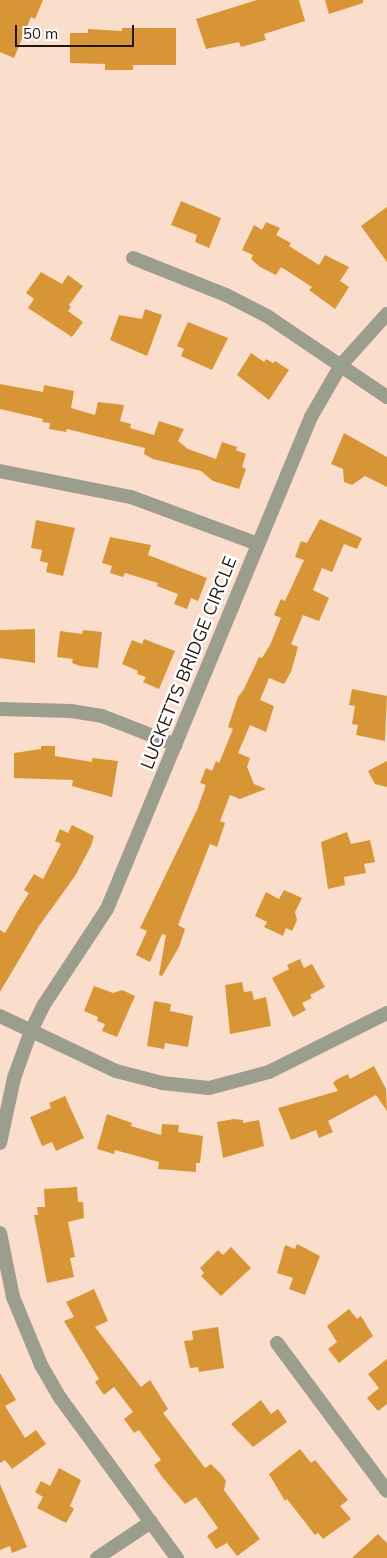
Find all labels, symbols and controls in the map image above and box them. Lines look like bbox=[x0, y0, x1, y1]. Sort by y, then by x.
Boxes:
scale bar bbox=[18, 15, 136, 47]
text: 50 m bbox=[23, 24, 58, 43]
street label: LUCKETTS BRIDGE CIRCLE bbox=[136, 554, 242, 772]

